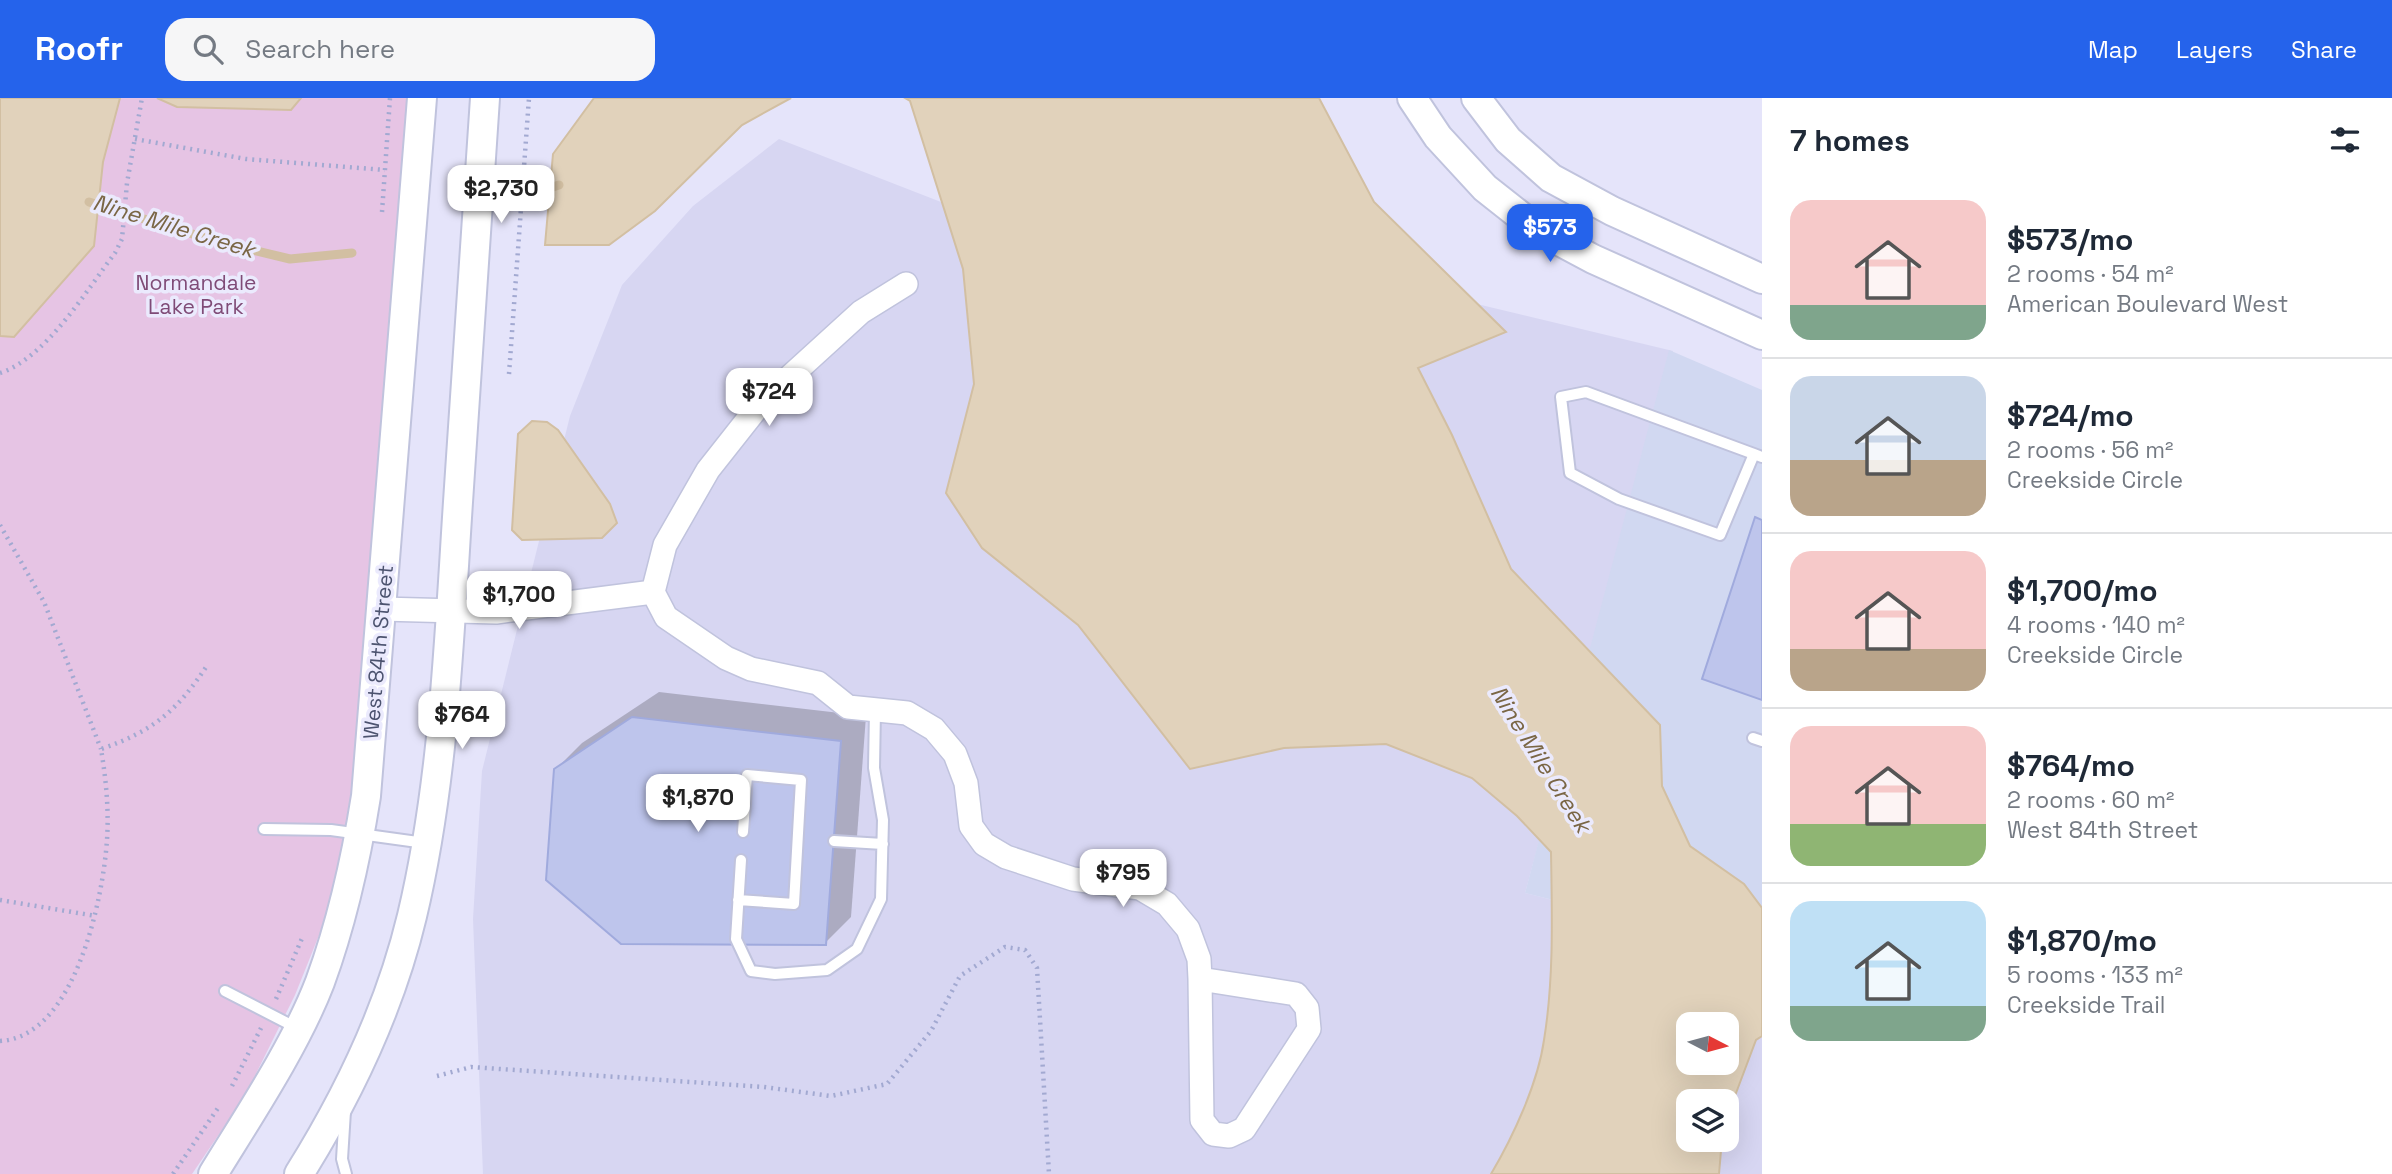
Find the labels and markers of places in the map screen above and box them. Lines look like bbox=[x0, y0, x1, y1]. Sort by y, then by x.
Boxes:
pin: $2,730 bbox=[444, 166, 558, 225]
pin: $573 bbox=[1509, 204, 1591, 264]
pin: $724 bbox=[728, 368, 810, 428]
pin: $1,700 bbox=[462, 572, 576, 631]
pin: $764 bbox=[421, 692, 503, 751]
pin: $1,870 bbox=[641, 774, 755, 834]
pin: $795 bbox=[1082, 850, 1164, 909]

